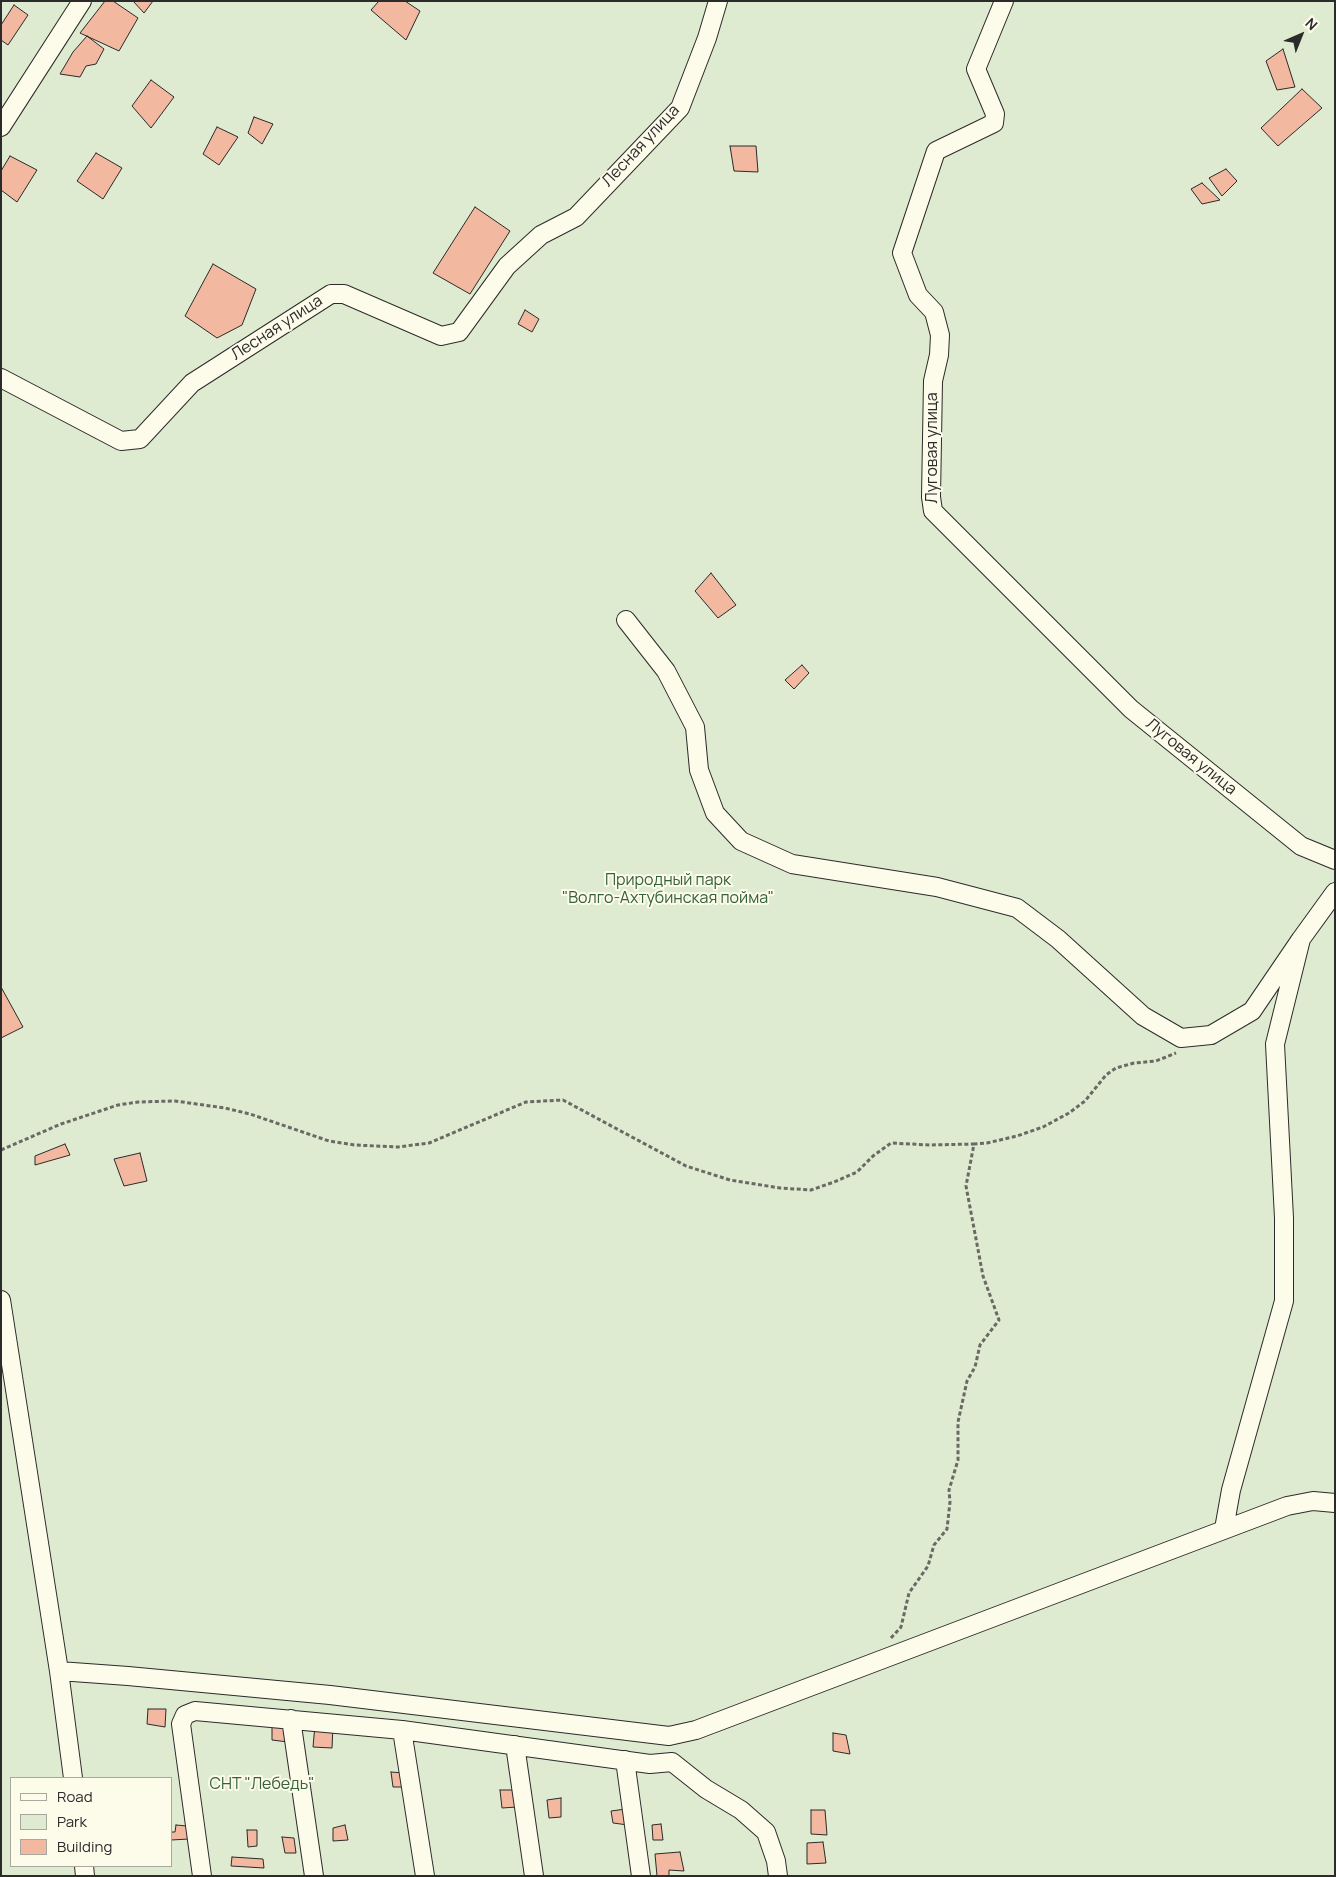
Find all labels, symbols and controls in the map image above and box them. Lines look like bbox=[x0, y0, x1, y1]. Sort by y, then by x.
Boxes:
north arrow bbox=[1276, 10, 1326, 60]
text: N bbox=[1302, 14, 1322, 34]
street label: Лесная улица bbox=[598, 101, 684, 191]
street label: Лесная улица bbox=[228, 291, 326, 365]
street label: Луговая улица bbox=[923, 392, 943, 504]
street label: Луговая улица bbox=[1142, 715, 1240, 799]
park label: Природный парк "Волго-Ахтубинская пойма" bbox=[562, 871, 774, 909]
park label: СНТ "Лебедь" bbox=[209, 1775, 315, 1795]
legend bbox=[10, 1777, 172, 1867]
text: Road bbox=[57, 1786, 93, 1807]
text: Park bbox=[57, 1811, 87, 1832]
text: Building bbox=[57, 1836, 112, 1857]

